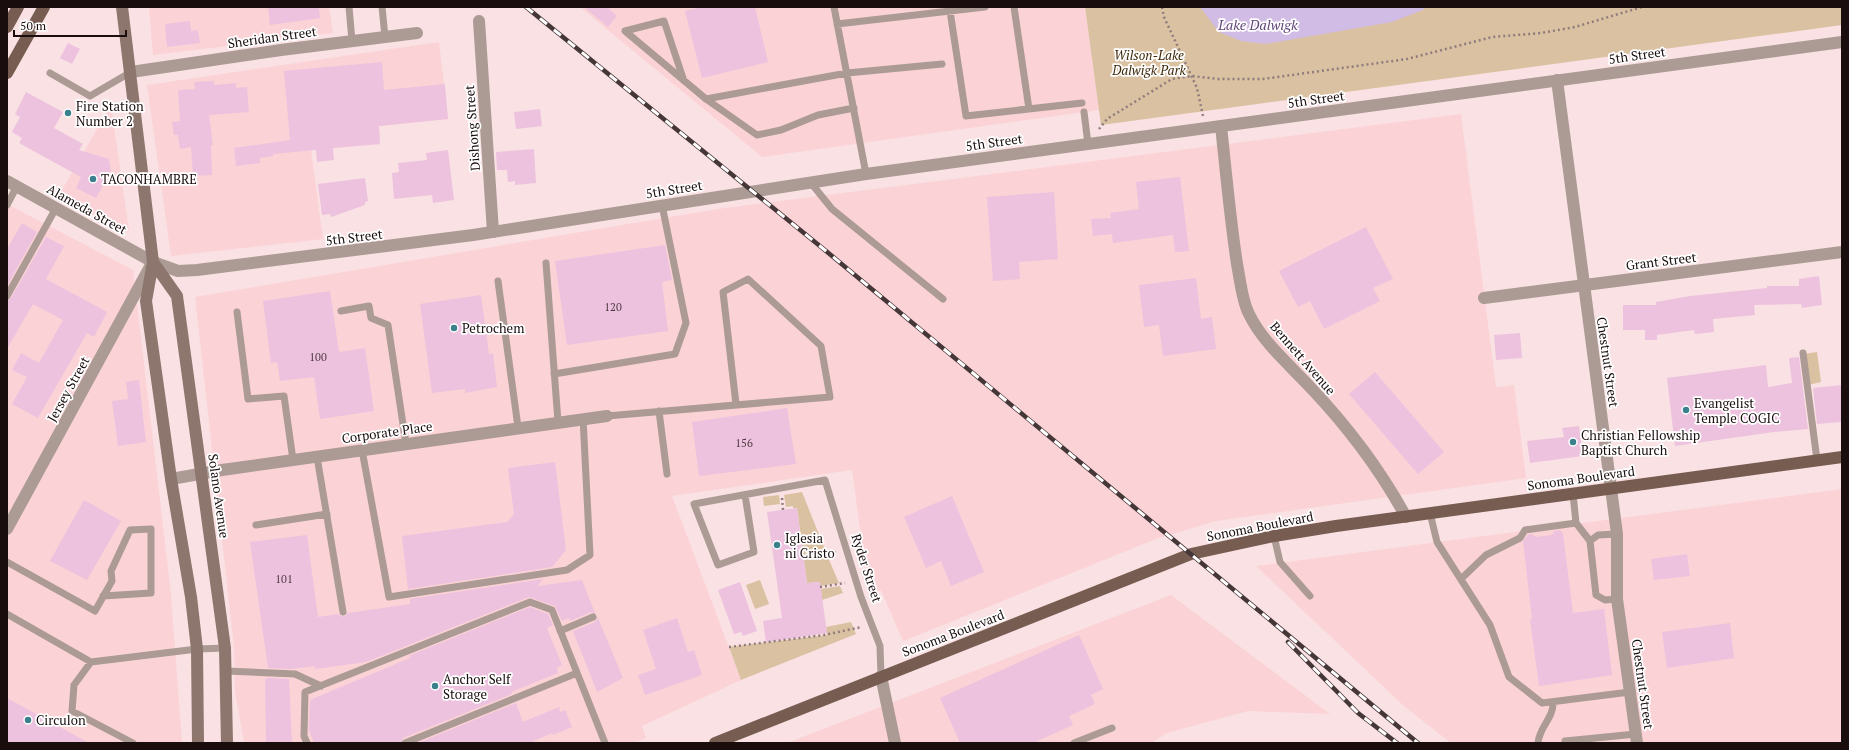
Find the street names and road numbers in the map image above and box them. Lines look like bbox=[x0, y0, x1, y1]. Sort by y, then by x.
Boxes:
street label: Sheridan Street bbox=[226, 22, 318, 52]
street label: 5th Street bbox=[1607, 42, 1667, 68]
street label: Dishong Street bbox=[460, 84, 484, 172]
street label: 5th Street bbox=[1286, 86, 1346, 112]
street label: 5th Street bbox=[964, 129, 1024, 155]
street label: 5th Street bbox=[644, 176, 704, 202]
street label: Alameda Street bbox=[44, 180, 130, 238]
street label: 5th Street bbox=[324, 225, 384, 249]
street label: Grant Street bbox=[1625, 248, 1697, 274]
street label: Chestnut Street bbox=[1593, 316, 1623, 408]
street label: Bennett Avenue bbox=[1266, 318, 1340, 398]
street label: Jersey Street bbox=[43, 353, 93, 425]
street label: Corporate Place bbox=[340, 417, 434, 447]
street label: Solano Avenue bbox=[204, 453, 234, 539]
street label: Sonoma Boulevard bbox=[1526, 462, 1636, 494]
street label: Sonoma Boulevard bbox=[1205, 507, 1315, 545]
street label: Ryder Street bbox=[847, 531, 887, 605]
street label: Sonoma Boulevard bbox=[899, 605, 1007, 661]
street label: Chestnut Street bbox=[1628, 638, 1658, 730]

